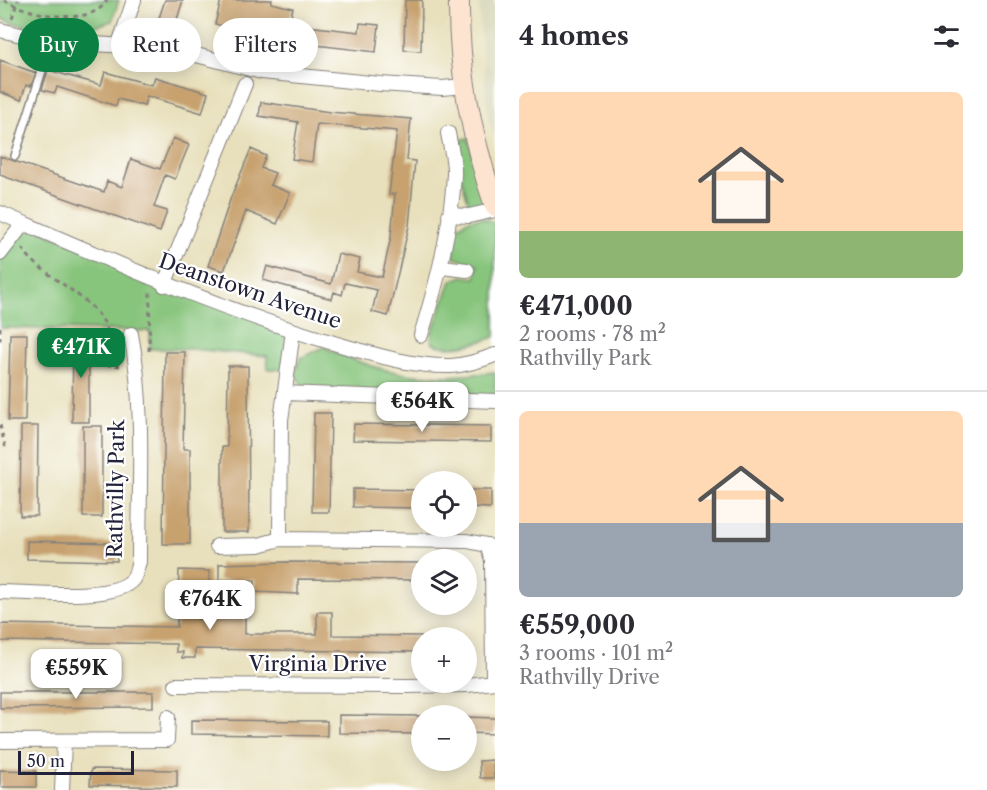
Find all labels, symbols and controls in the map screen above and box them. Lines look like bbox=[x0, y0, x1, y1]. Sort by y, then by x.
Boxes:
chip: Buy bbox=[18, 18, 99, 72]
chip: Rent bbox=[111, 18, 201, 72]
chip: Filters bbox=[213, 18, 318, 72]
text: 4 homes bbox=[519, 20, 629, 52]
icon: filters bbox=[930, 20, 963, 53]
icon: home bbox=[687, 131, 795, 239]
street label: Deanstown Avenue bbox=[155, 248, 345, 334]
text: €471,000 bbox=[519, 290, 633, 322]
text: 2 rooms · 78 m² bbox=[519, 322, 666, 346]
pin: €471K bbox=[39, 328, 123, 379]
text: €471K bbox=[51, 335, 111, 359]
text: Rathvilly Park bbox=[519, 346, 651, 370]
pin: €564K bbox=[380, 382, 464, 433]
text: €564K bbox=[390, 389, 454, 413]
street label: Rathvilly Park bbox=[102, 419, 129, 559]
icon: home bbox=[687, 450, 795, 558]
map controls bbox=[411, 471, 477, 771]
button: locate bbox=[411, 471, 477, 537]
button: layers bbox=[411, 549, 477, 615]
pin: €764K bbox=[168, 580, 252, 631]
text: €764K bbox=[179, 587, 241, 611]
text: €559,000 bbox=[519, 609, 635, 641]
button: + bbox=[411, 627, 477, 693]
text: 3 rooms · 101 m² bbox=[519, 641, 673, 665]
pin: €559K bbox=[34, 649, 118, 700]
street label: Virginia Drive bbox=[248, 651, 387, 676]
text: €559K bbox=[45, 656, 107, 680]
text: Rathvilly Drive bbox=[519, 665, 660, 689]
button: − bbox=[411, 705, 477, 771]
scale bar bbox=[18, 748, 134, 776]
text: 50 m bbox=[27, 751, 65, 771]

